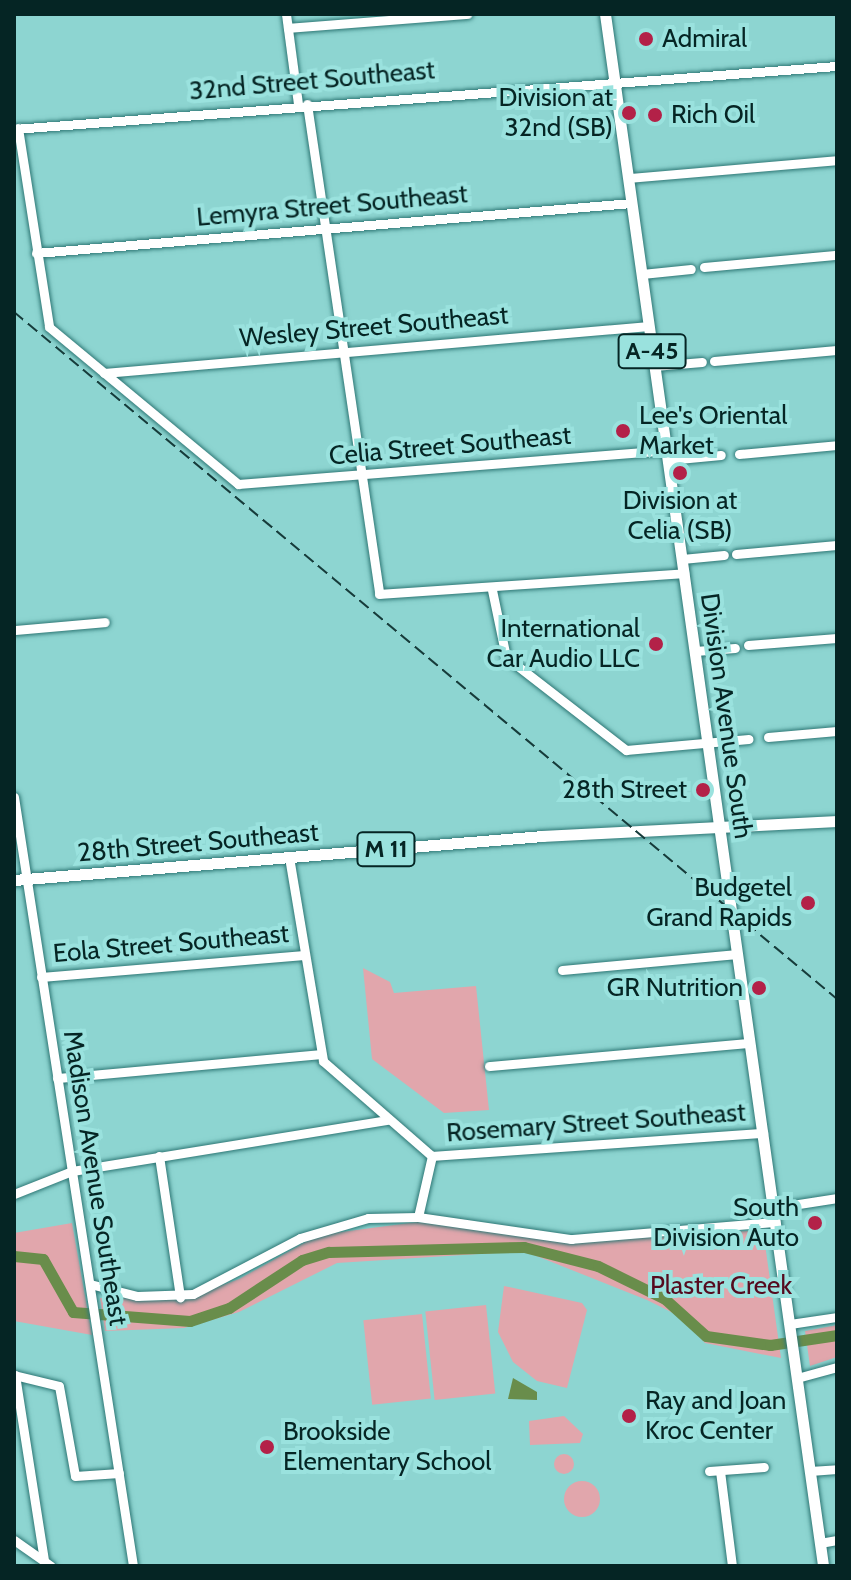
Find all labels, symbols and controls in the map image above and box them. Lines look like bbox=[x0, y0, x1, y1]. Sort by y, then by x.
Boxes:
place label: Admiral bbox=[662, 23, 747, 55]
marker: Admiral bbox=[637, 30, 655, 48]
street label: 32nd Street Southeast bbox=[188, 55, 436, 107]
place label: Division at 32nd (SB) bbox=[499, 82, 613, 144]
place label: Rich Oil bbox=[671, 99, 755, 131]
marker: Division at 32nd (SB) bbox=[620, 104, 638, 122]
marker: Rich Oil bbox=[646, 106, 664, 124]
street label: Lemyra Street Southeast bbox=[195, 179, 469, 233]
street label: Wesley Street Southeast bbox=[238, 300, 510, 354]
road number: A-45 bbox=[616, 331, 688, 371]
place label: Lee's Oriental Market bbox=[639, 400, 787, 462]
street label: Celia Street Southeast bbox=[328, 420, 572, 472]
marker: Lee's Oriental Market bbox=[614, 422, 632, 440]
marker: Division at Celia (SB) bbox=[671, 464, 689, 482]
place label: Division at Celia (SB) bbox=[623, 485, 737, 546]
street label: Division Avenue South bbox=[693, 591, 759, 841]
place label: International Car Audio LLC bbox=[487, 613, 640, 674]
marker: International Car Audio LLC bbox=[647, 635, 665, 653]
place label: 28th Street bbox=[562, 774, 687, 806]
marker: 28th Street bbox=[694, 781, 712, 799]
street label: 28th Street Southeast bbox=[76, 817, 320, 869]
road number: M 11 bbox=[356, 829, 416, 869]
place label: Budgetel Grand Rapids bbox=[646, 872, 792, 934]
marker: Budgetel Grand Rapids bbox=[799, 894, 817, 912]
street label: Eola Street Southeast bbox=[52, 918, 290, 970]
place label: GR Nutrition bbox=[607, 972, 743, 1004]
marker: GR Nutrition bbox=[750, 979, 768, 997]
street label: Madison Avenue Southeast bbox=[56, 1028, 134, 1328]
street label: Rosemary Street Southeast bbox=[445, 1097, 747, 1149]
place label: South Division Auto bbox=[653, 1192, 799, 1254]
marker: South Division Auto bbox=[806, 1214, 824, 1232]
park label: Plaster Creek bbox=[650, 1270, 792, 1302]
place label: Ray and Joan Kroc Center bbox=[645, 1385, 786, 1446]
marker: Ray and Joan Kroc Center bbox=[620, 1407, 638, 1425]
place label: Brookside Elementary School bbox=[283, 1416, 491, 1478]
marker: Brookside Elementary School bbox=[258, 1438, 276, 1456]

